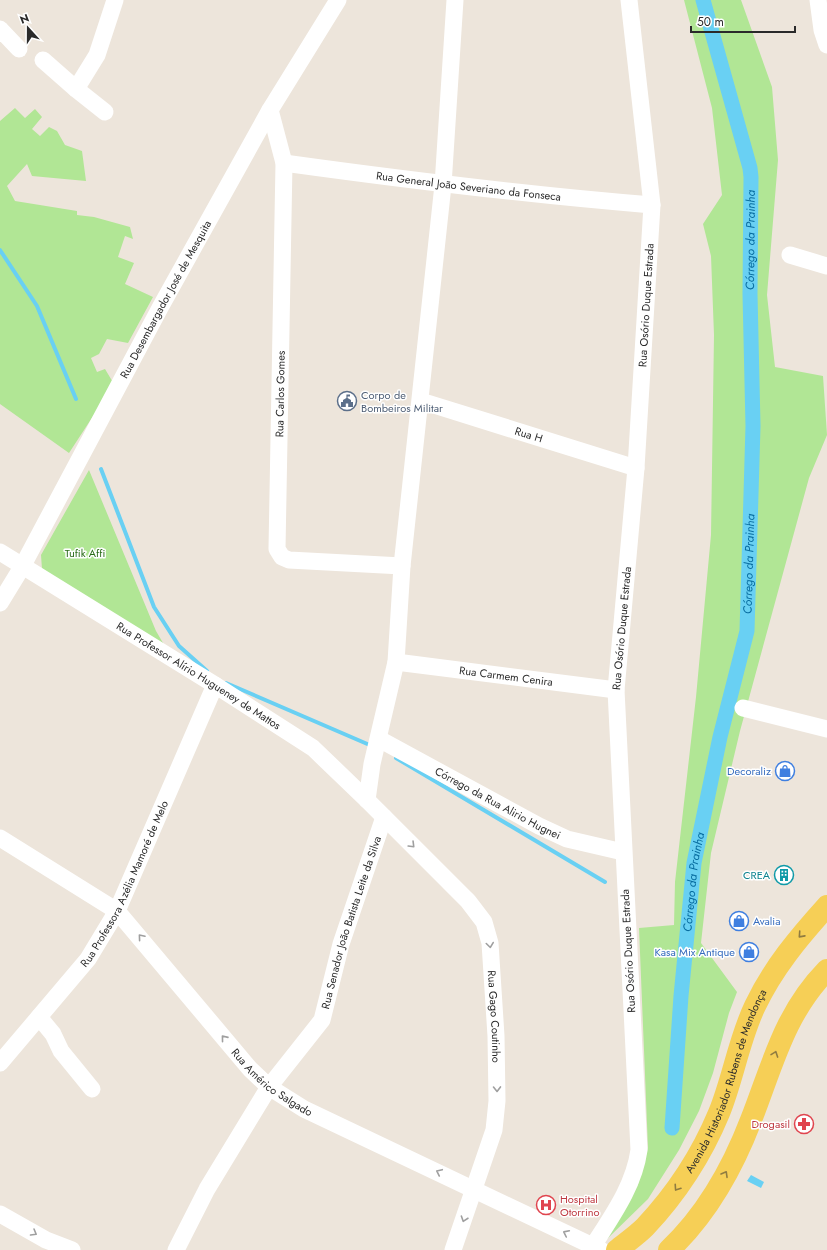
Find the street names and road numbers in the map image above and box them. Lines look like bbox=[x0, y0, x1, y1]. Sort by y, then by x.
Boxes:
street label: Rua General João Severiano da Fonseca bbox=[375, 167, 562, 205]
street label: Rua Desembargador José de Mesquita bbox=[116, 217, 215, 381]
street label: Rua Osório Duque Estrada bbox=[634, 243, 658, 367]
street label: Rua Carlos Gomes bbox=[271, 350, 289, 437]
street label: Rua H bbox=[513, 423, 545, 446]
street label: Rua Osório Duque Estrada bbox=[608, 566, 635, 691]
street label: Rua Professor Alírio Hugueney de Mattos bbox=[113, 618, 285, 734]
street label: Rua Carmem Cenira bbox=[458, 662, 554, 690]
street label: Córrego da Rua Alirio Hugnei bbox=[432, 763, 564, 843]
street label: Rua Professora Azélia Mamoré de Melo bbox=[76, 798, 172, 971]
street label: Rua Senador João Batista Leite da Silva bbox=[317, 834, 385, 1011]
street label: Rua Osório Duque Estrada bbox=[617, 889, 639, 1013]
street label: Rua Gago Coutinho bbox=[484, 970, 504, 1063]
street label: Avenida Historiador Rubens de Mendonça bbox=[681, 986, 770, 1176]
street label: Rua Américo Salgado bbox=[228, 1045, 315, 1120]

